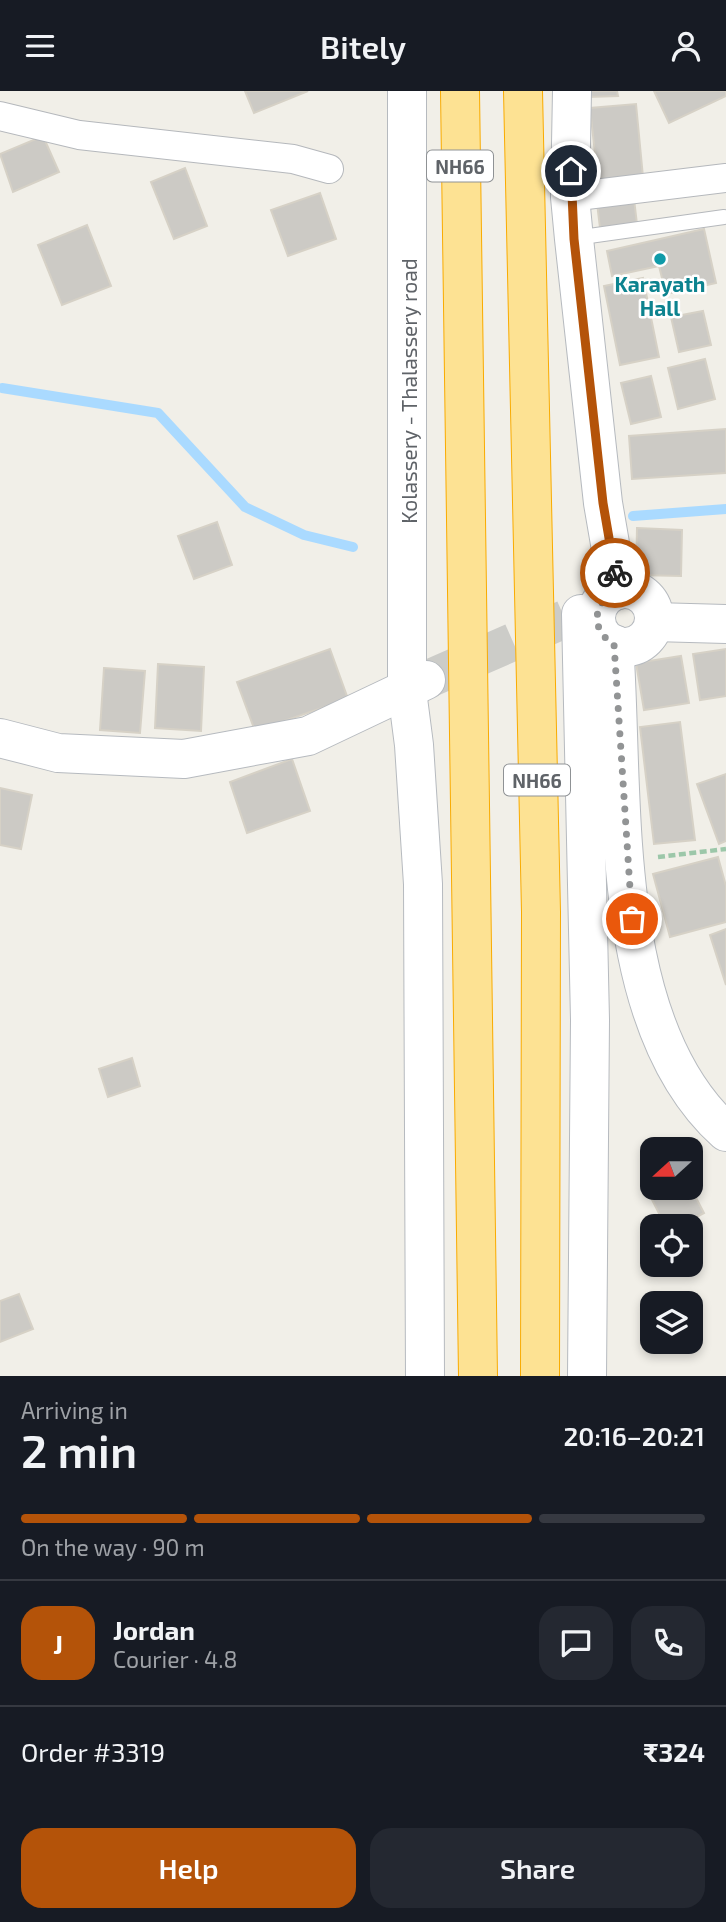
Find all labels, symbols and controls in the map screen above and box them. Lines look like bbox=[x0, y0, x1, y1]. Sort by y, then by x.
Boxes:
icon: menu bbox=[21, 27, 59, 65]
text: Bitely bbox=[320, 27, 406, 65]
icon: person bbox=[667, 27, 705, 65]
pin bbox=[541, 141, 601, 201]
road number: NH66 bbox=[427, 151, 493, 181]
icon: home bbox=[552, 152, 590, 190]
marker: Karayath Hall bbox=[652, 251, 668, 267]
street label: Kolassery - Thalassery road bbox=[396, 258, 421, 524]
place label: Karayath Hall bbox=[614, 271, 706, 320]
courier bbox=[580, 538, 650, 608]
icon: bike bbox=[596, 554, 634, 592]
road number: NH66 bbox=[504, 765, 570, 795]
pin bbox=[602, 889, 662, 949]
icon: bag bbox=[613, 900, 651, 938]
north arrow bbox=[640, 1137, 704, 1201]
map controls bbox=[640, 1137, 703, 1354]
button: locate bbox=[640, 1214, 703, 1277]
button: layers bbox=[640, 1291, 703, 1354]
text: Arriving in bbox=[21, 1396, 128, 1424]
text: 20:16–20:21 bbox=[563, 1420, 705, 1451]
text: 2 min bbox=[21, 1422, 137, 1477]
text: On the way · 90 m bbox=[21, 1533, 205, 1561]
button: chat bbox=[539, 1606, 613, 1680]
button: phone bbox=[631, 1606, 705, 1680]
text: Jordan bbox=[113, 1614, 195, 1645]
text: J bbox=[53, 1628, 63, 1659]
text: Courier · 4.8 bbox=[113, 1645, 237, 1673]
text: Order #3319 bbox=[21, 1736, 165, 1767]
text: ₹324 bbox=[643, 1736, 705, 1767]
button: Help bbox=[21, 1828, 356, 1908]
button: Share bbox=[370, 1828, 705, 1908]

